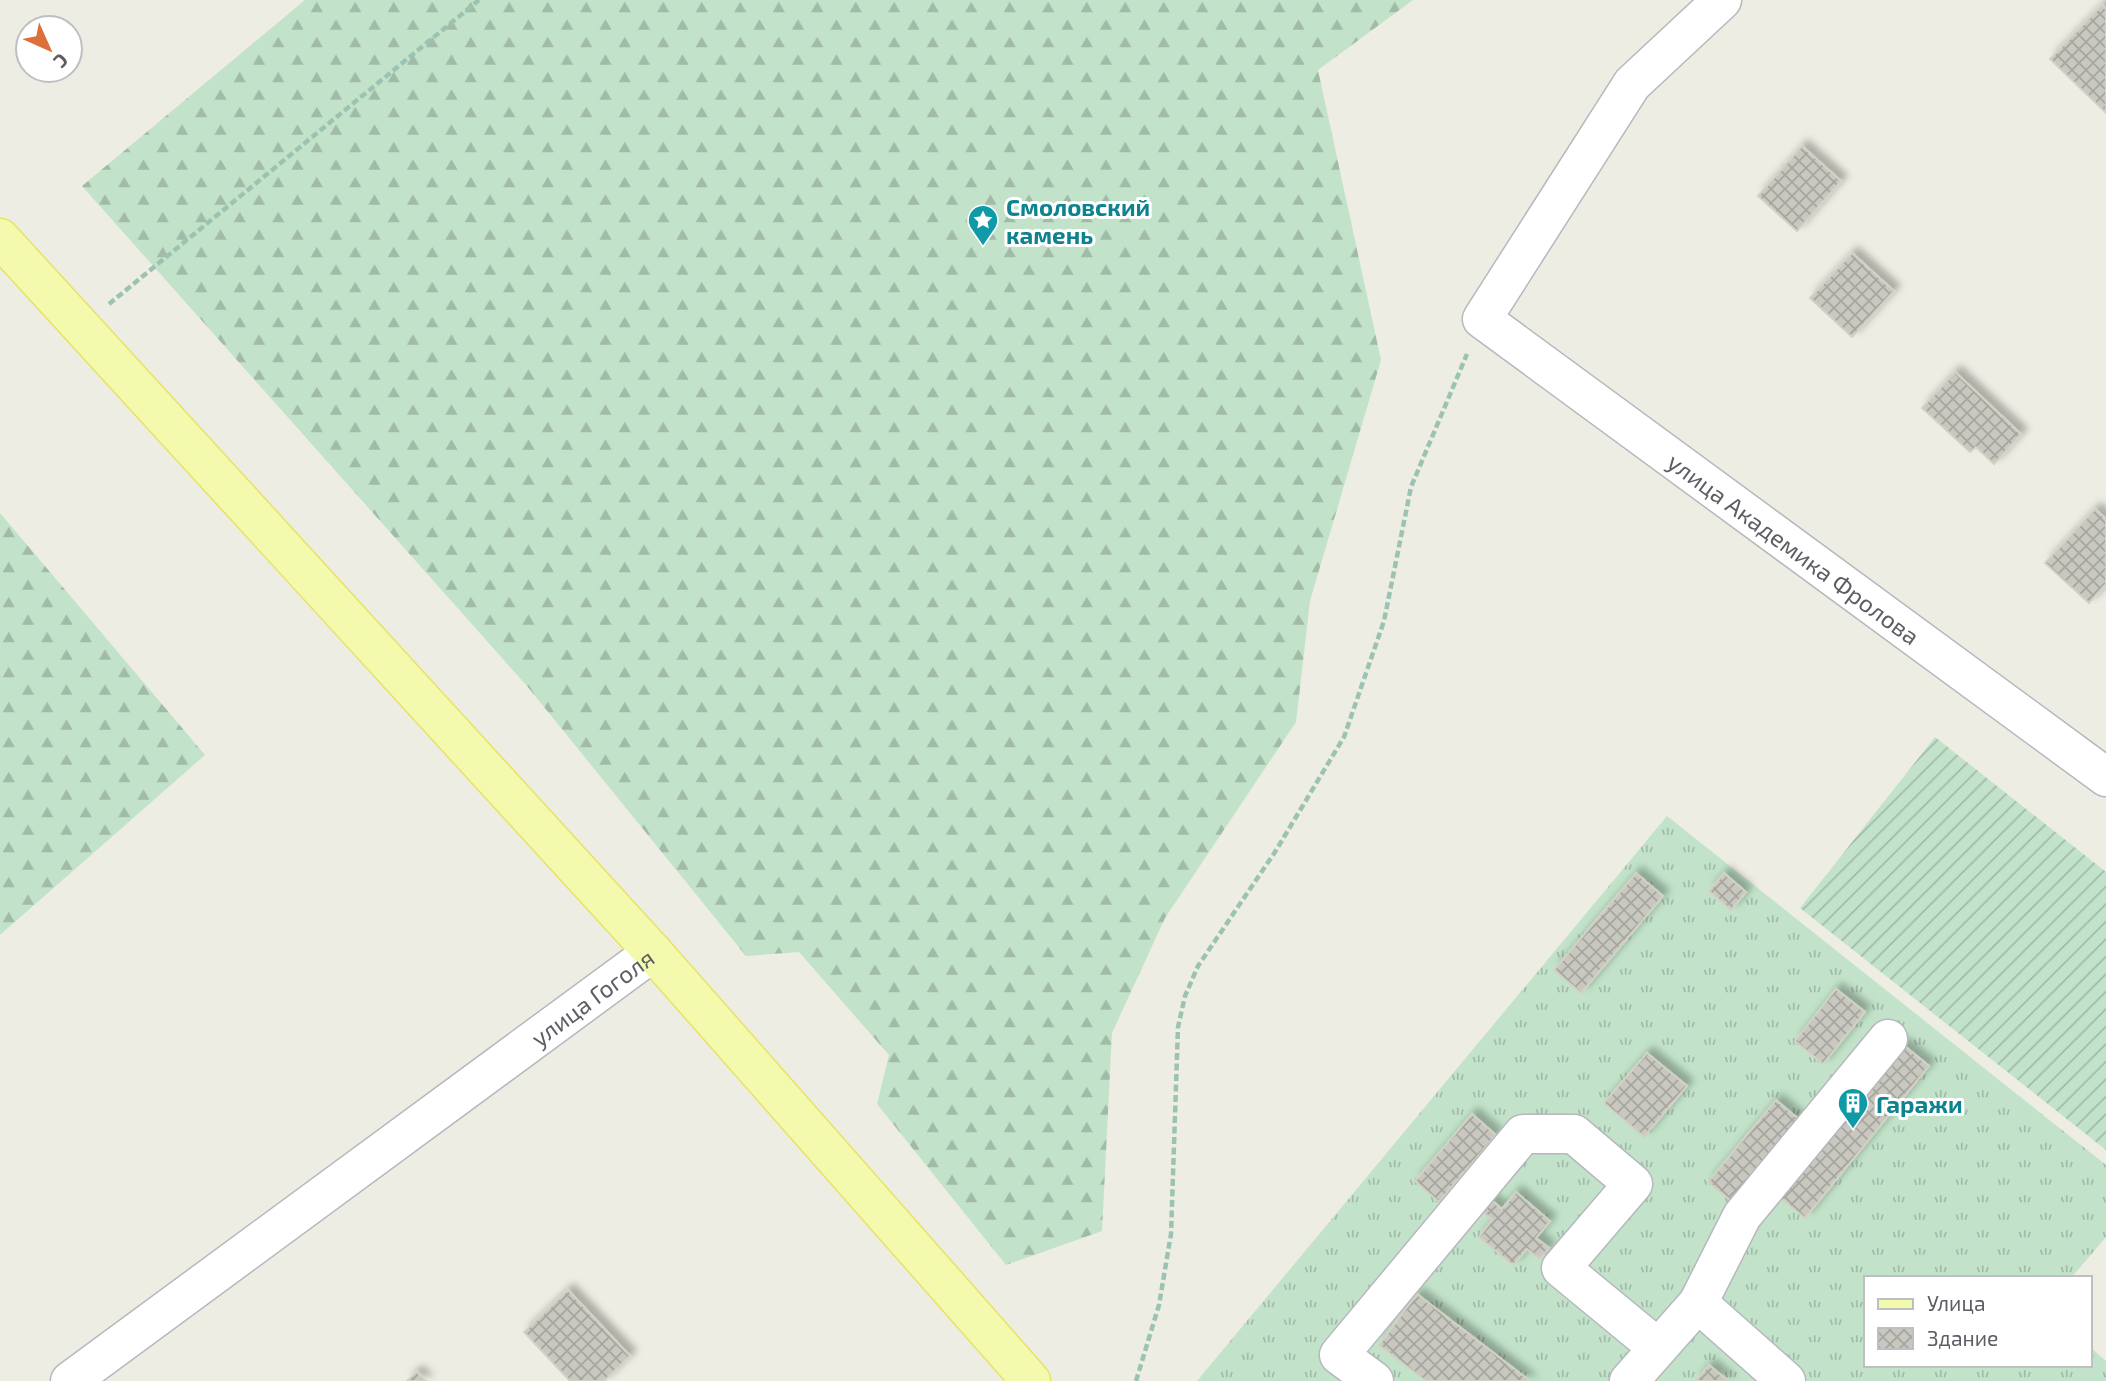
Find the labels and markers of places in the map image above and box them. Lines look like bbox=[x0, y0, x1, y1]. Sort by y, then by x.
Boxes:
place label: Смоловский камень bbox=[1006, 192, 1150, 249]
place icon: Смоловский камень bbox=[966, 203, 1000, 247]
building icon: Гаражи bbox=[1836, 1086, 1870, 1130]
place label: Гаражи bbox=[1876, 1089, 1963, 1118]

